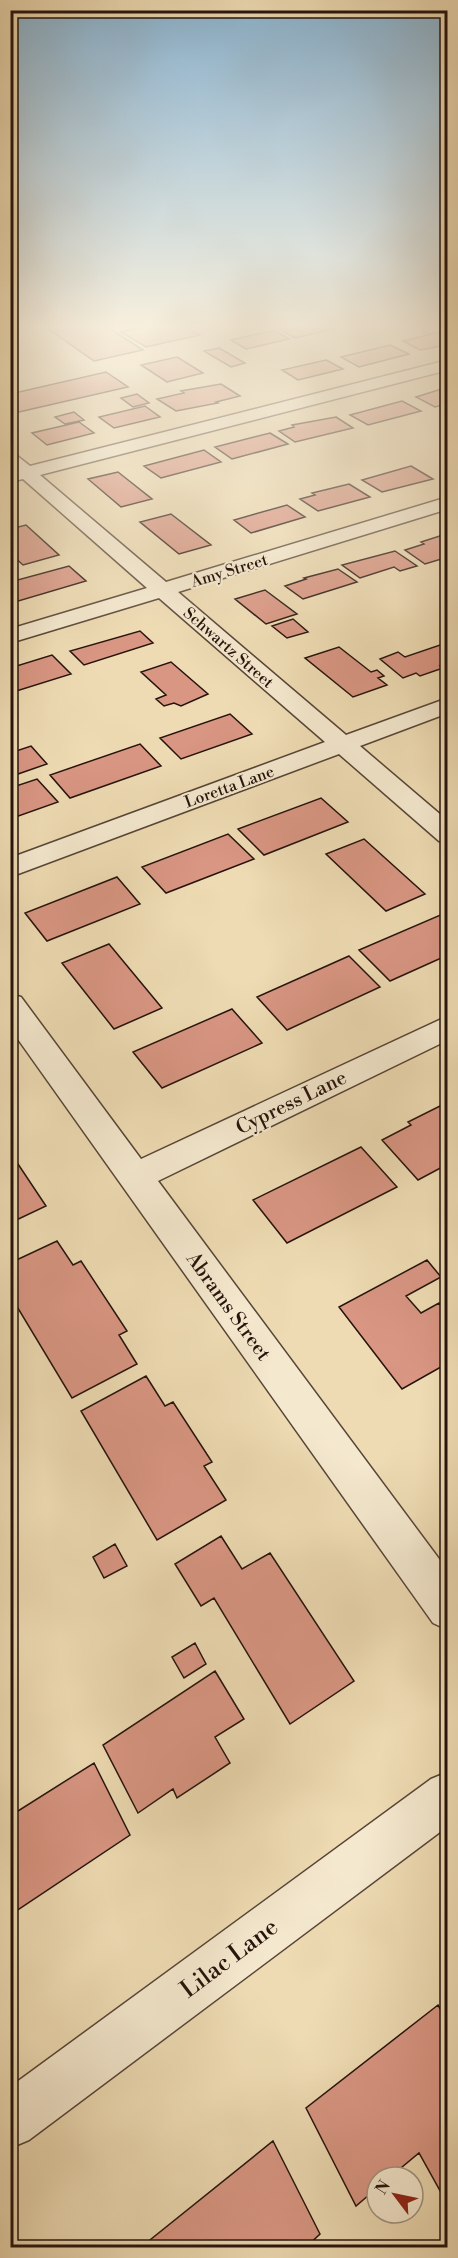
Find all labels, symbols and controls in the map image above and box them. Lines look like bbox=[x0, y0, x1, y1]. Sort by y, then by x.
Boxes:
street label: Amy Street bbox=[187, 550, 270, 592]
street label: Schwartz Street bbox=[179, 603, 278, 693]
street label: Loretta Lane bbox=[182, 762, 277, 812]
street label: Cypress Lane bbox=[232, 1066, 351, 1141]
street label: Abrams Street bbox=[179, 1247, 276, 1366]
street label: Lilac Lane bbox=[175, 1912, 284, 2005]
north arrow bbox=[365, 2165, 425, 2225]
text: N bbox=[371, 2177, 395, 2198]

